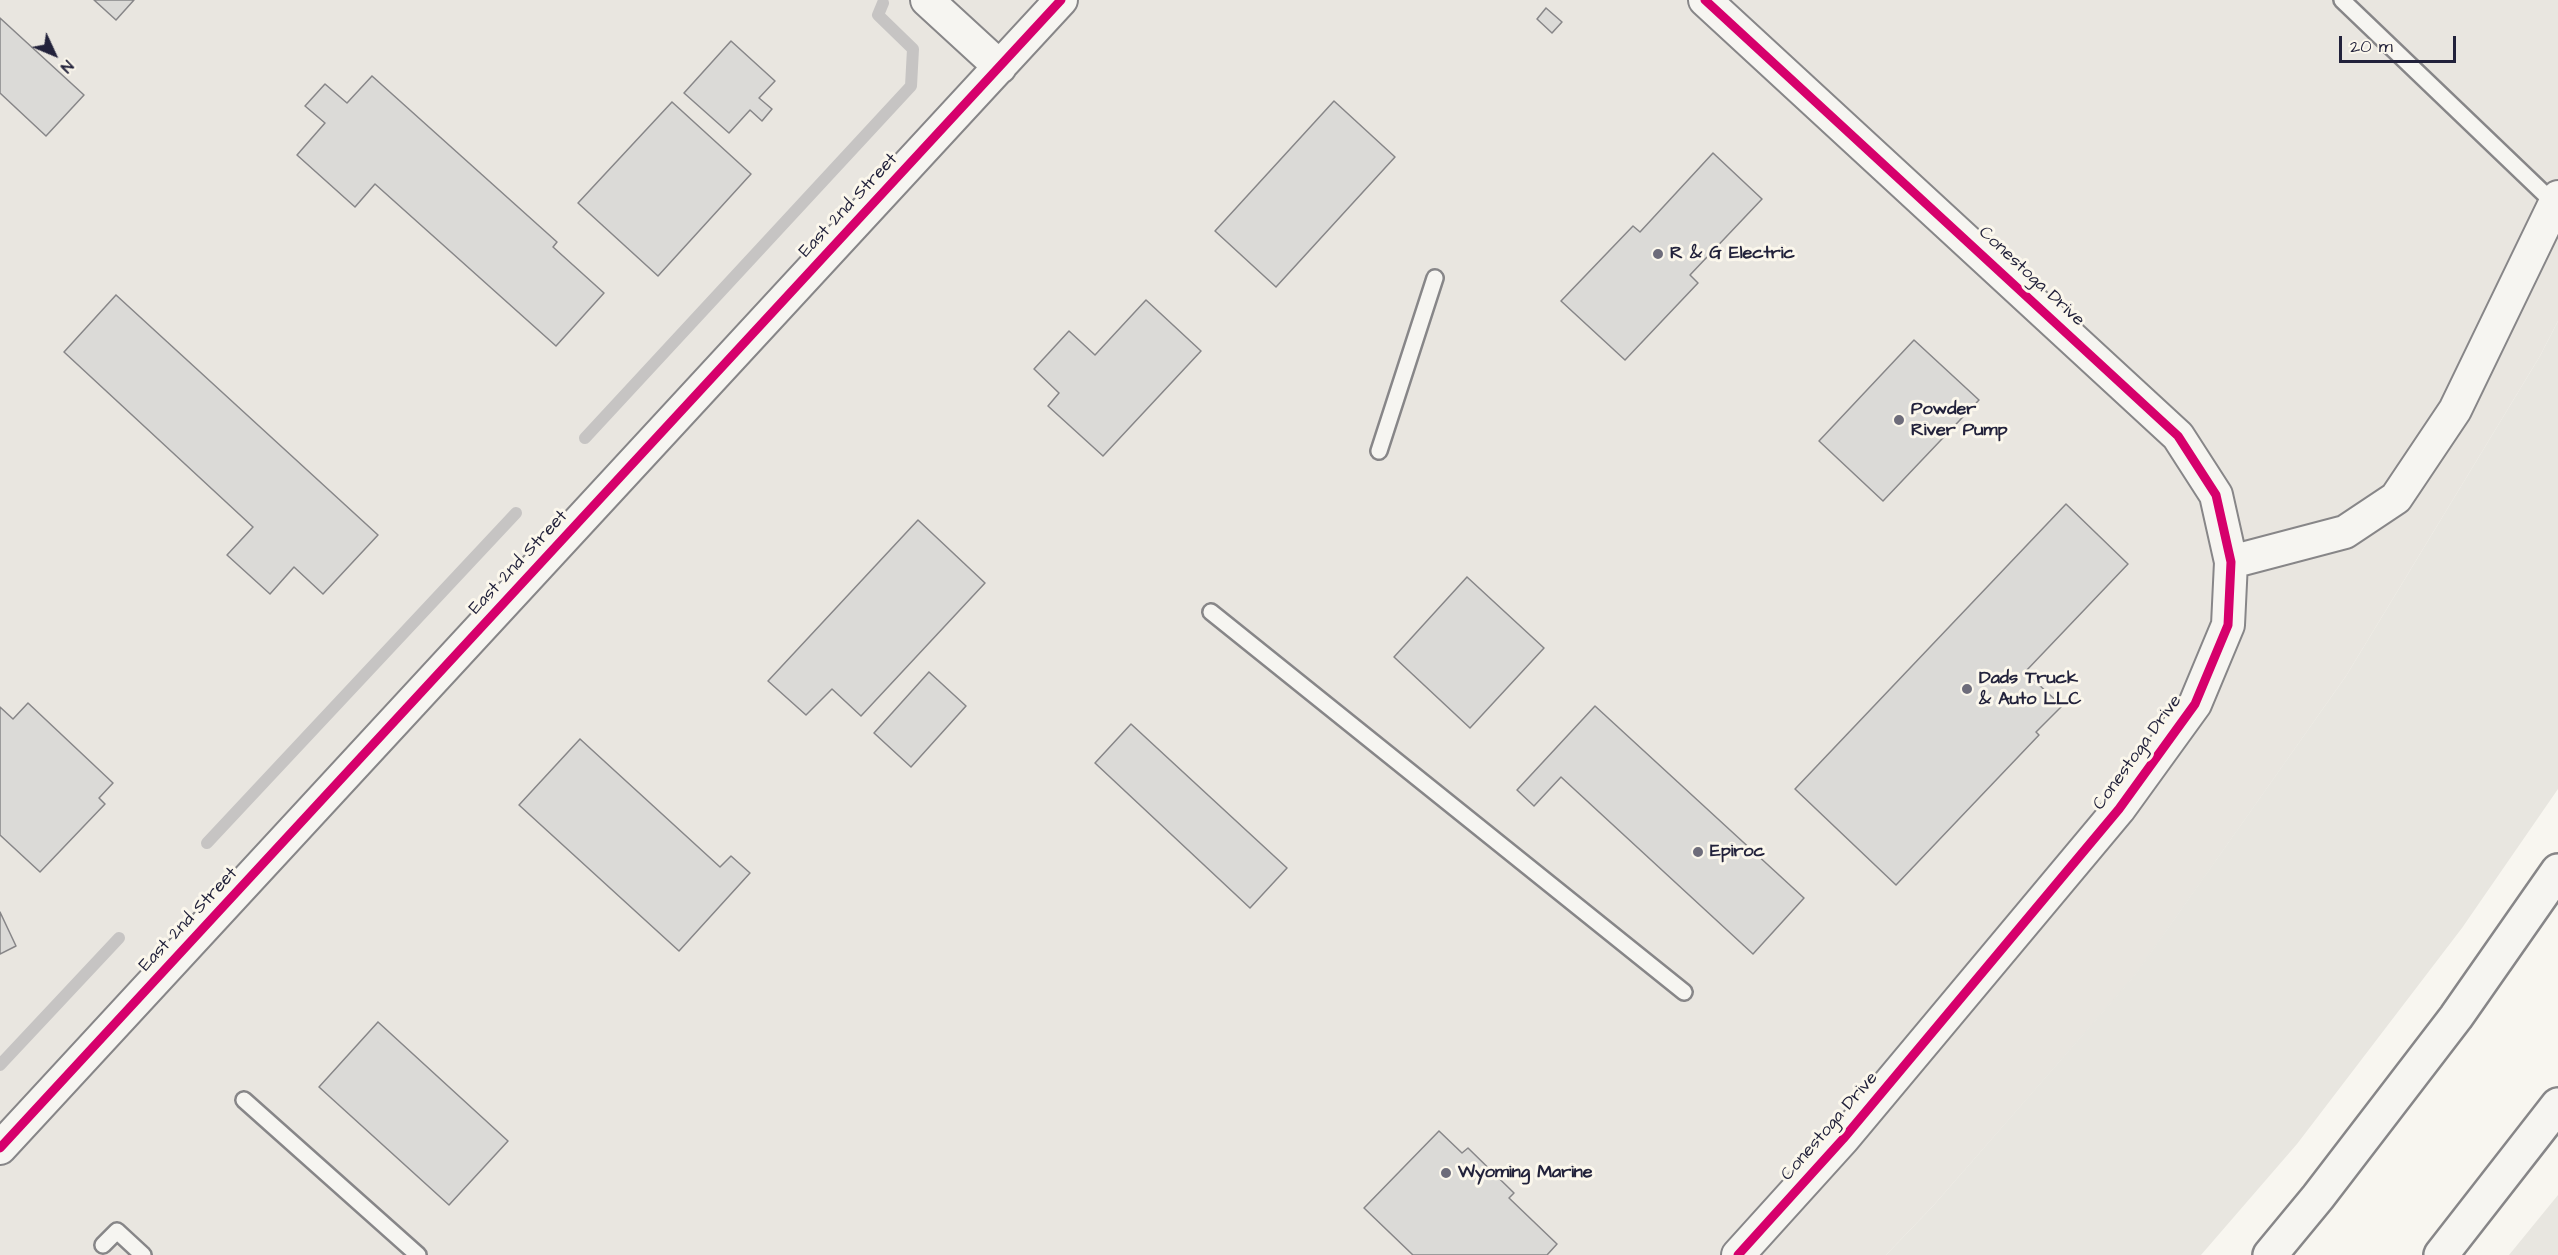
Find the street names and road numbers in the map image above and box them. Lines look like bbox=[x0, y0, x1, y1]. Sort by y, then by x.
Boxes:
street label: East 2nd Street bbox=[795, 149, 903, 263]
street label: Conestoga Drive bbox=[1974, 222, 2088, 332]
street label: East 2nd Street bbox=[465, 506, 573, 620]
street label: Conestoga Drive bbox=[2089, 691, 2187, 815]
street label: East 2nd Street bbox=[135, 863, 243, 977]
street label: Conestoga Drive bbox=[1777, 1068, 1883, 1186]

